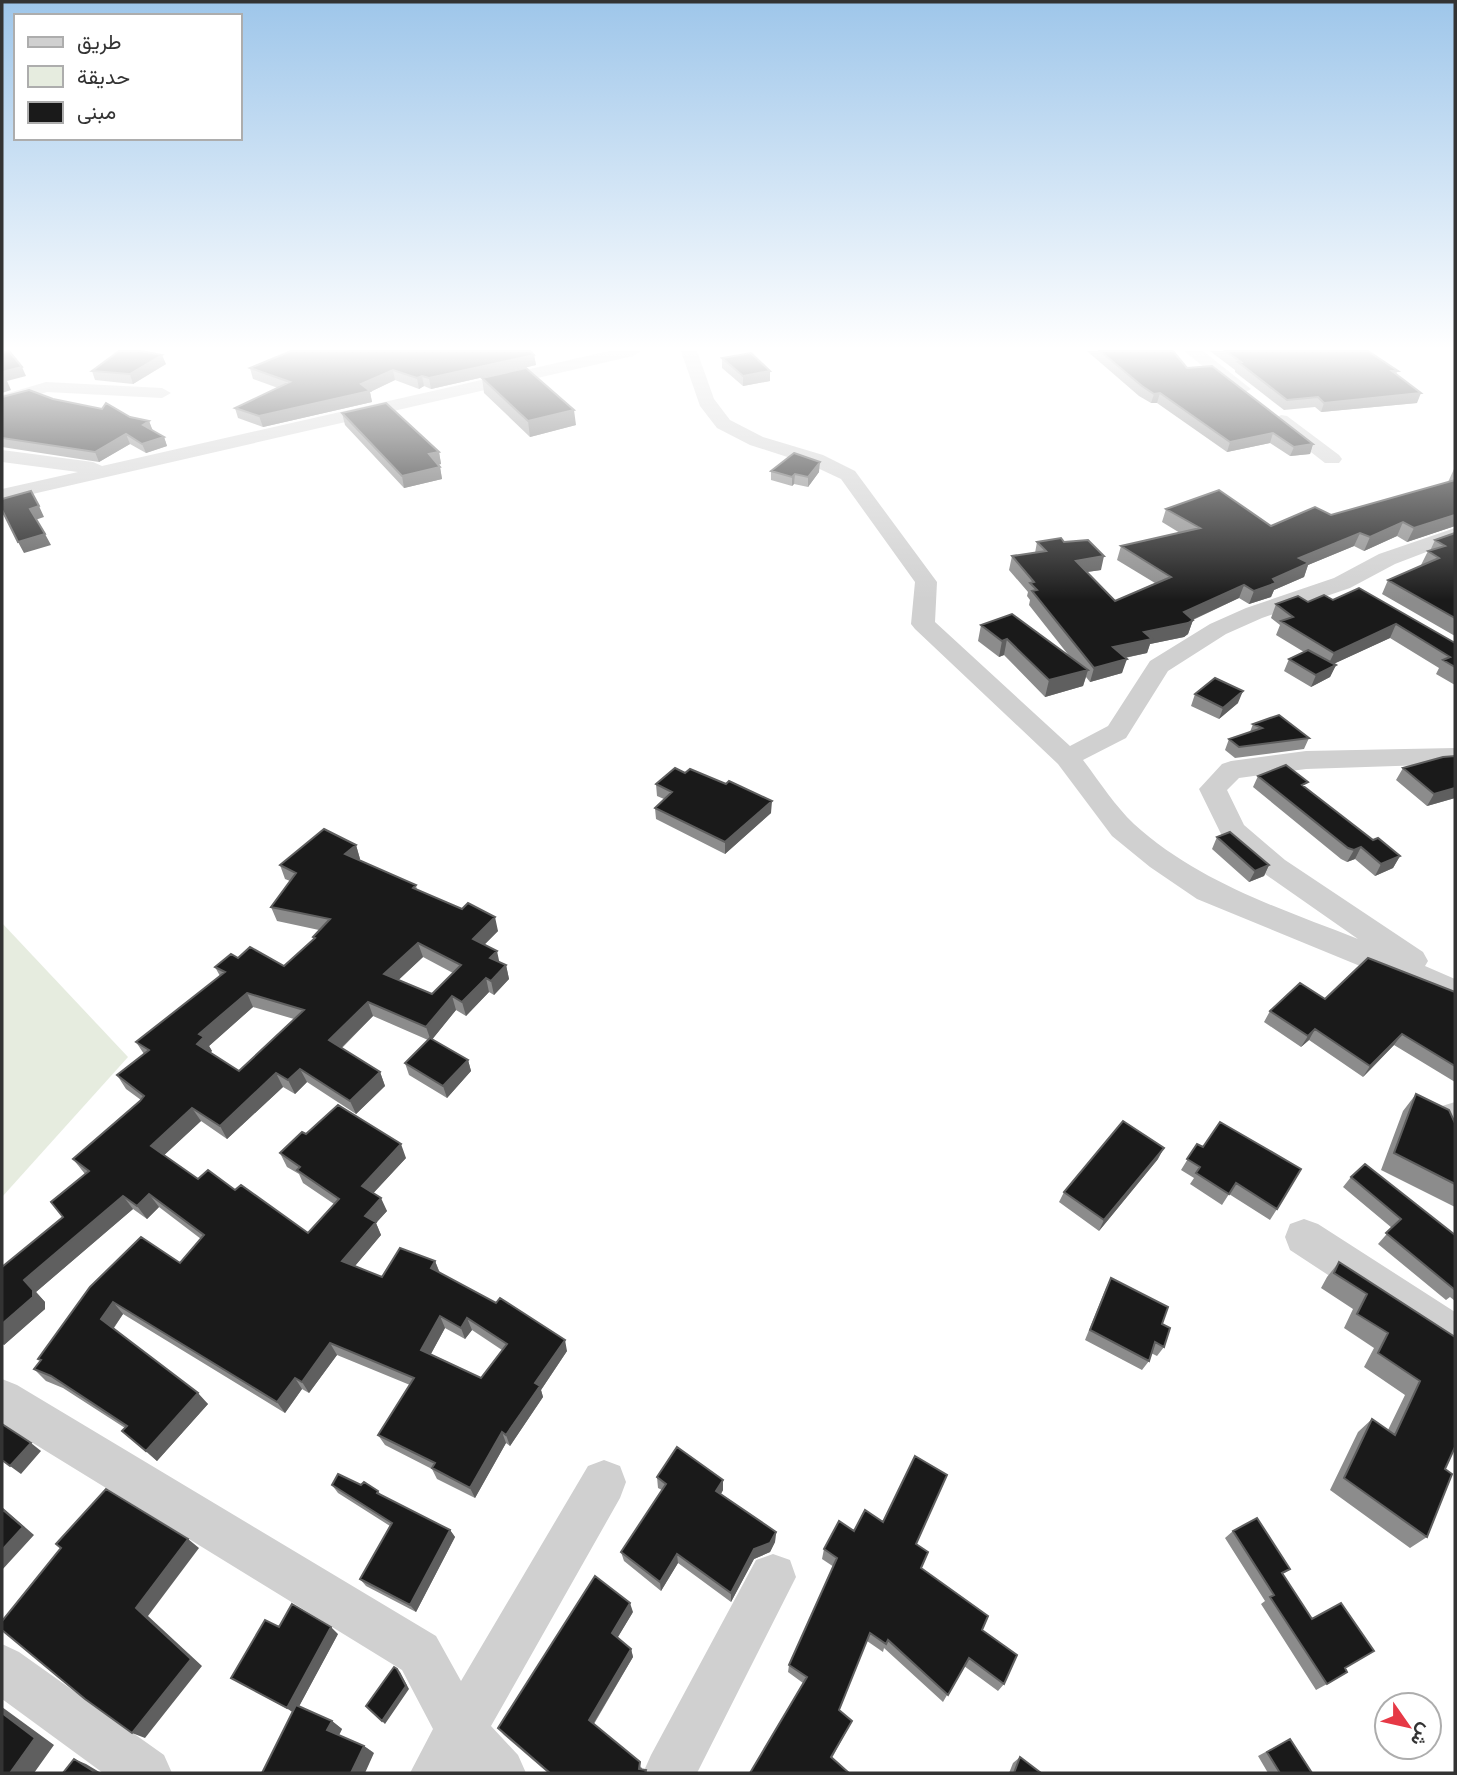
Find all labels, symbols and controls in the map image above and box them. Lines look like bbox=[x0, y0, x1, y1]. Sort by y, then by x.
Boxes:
legend bbox=[14, 14, 242, 140]
text: طريق bbox=[77, 27, 122, 55]
text: حديقة bbox=[77, 62, 130, 90]
text: مبنى bbox=[77, 97, 116, 125]
north arrow bbox=[1373, 1691, 1443, 1761]
text: ش bbox=[1405, 1719, 1439, 1752]

